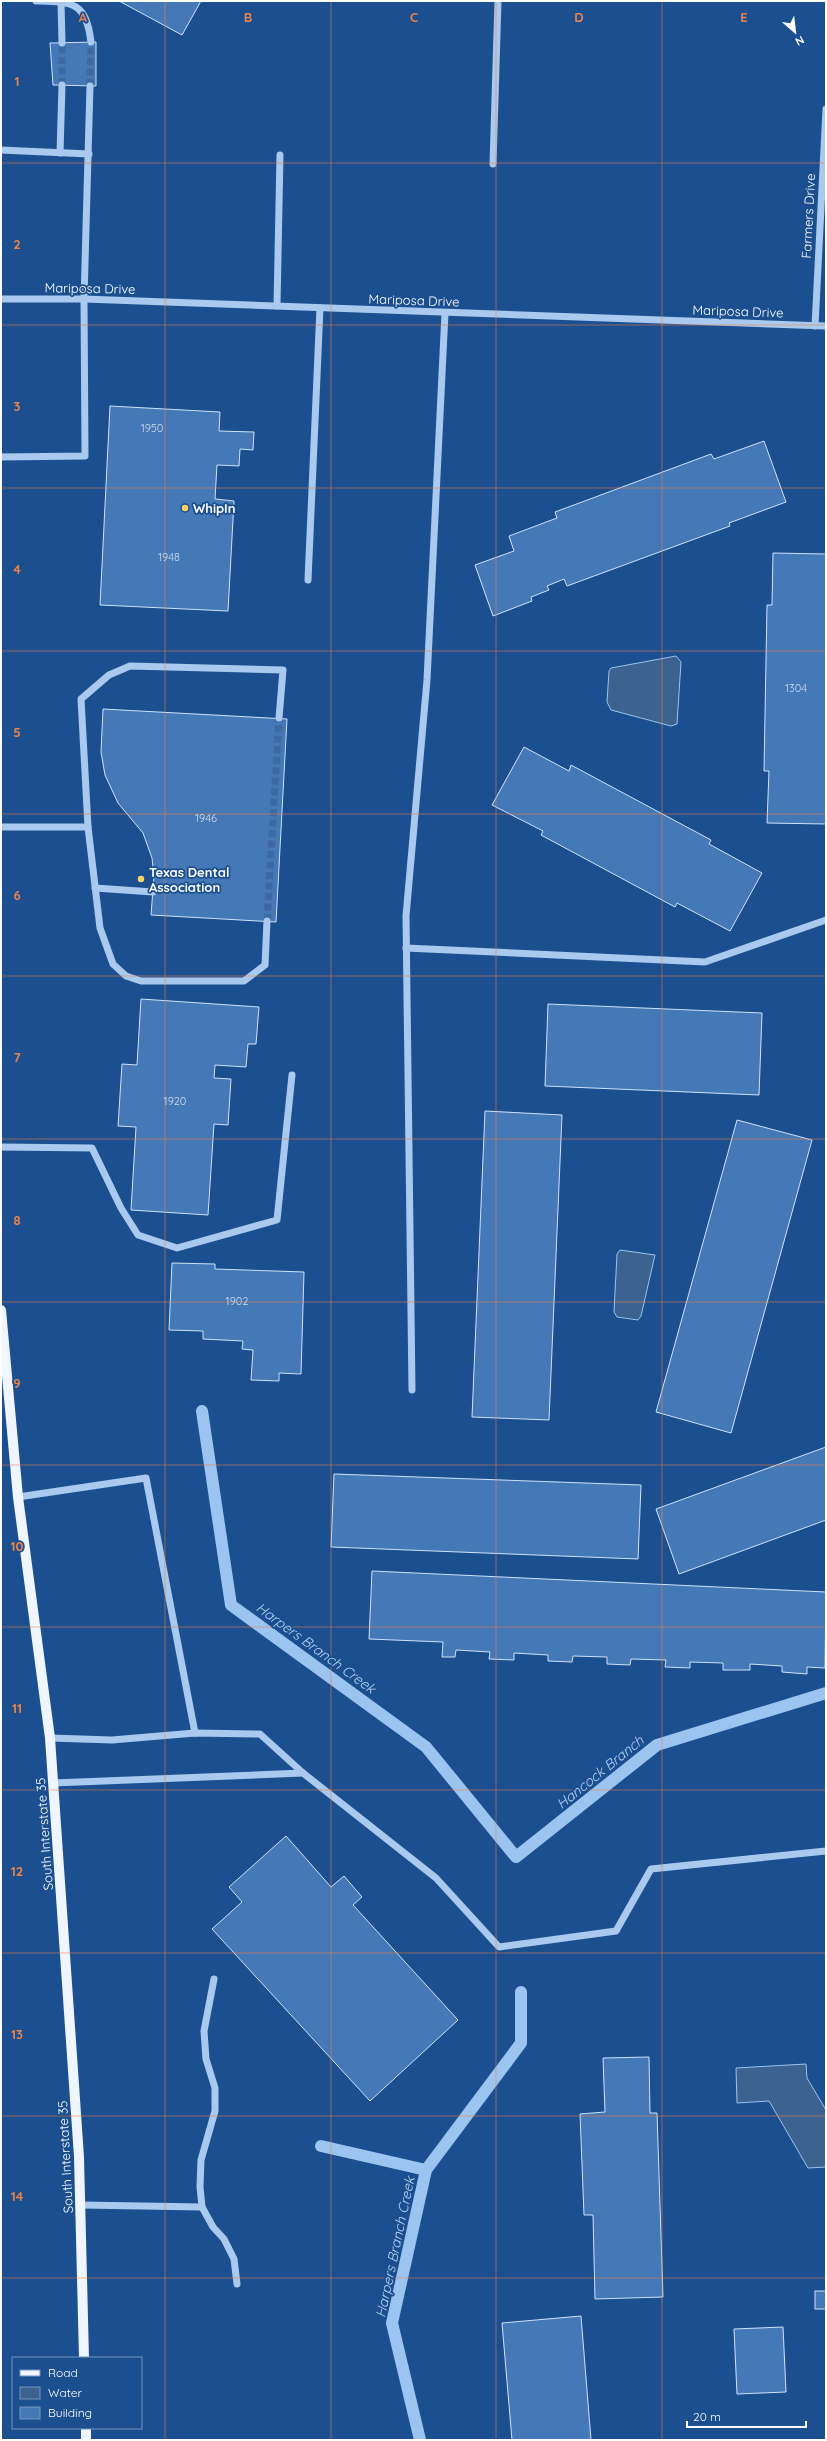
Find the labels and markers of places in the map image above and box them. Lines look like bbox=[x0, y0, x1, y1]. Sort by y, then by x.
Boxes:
place label: WhipIn bbox=[193, 500, 235, 516]
marker: WhipIn bbox=[180, 503, 190, 513]
place label: Texas Dental Association bbox=[149, 864, 229, 895]
marker: Texas Dental Association bbox=[136, 874, 146, 884]

